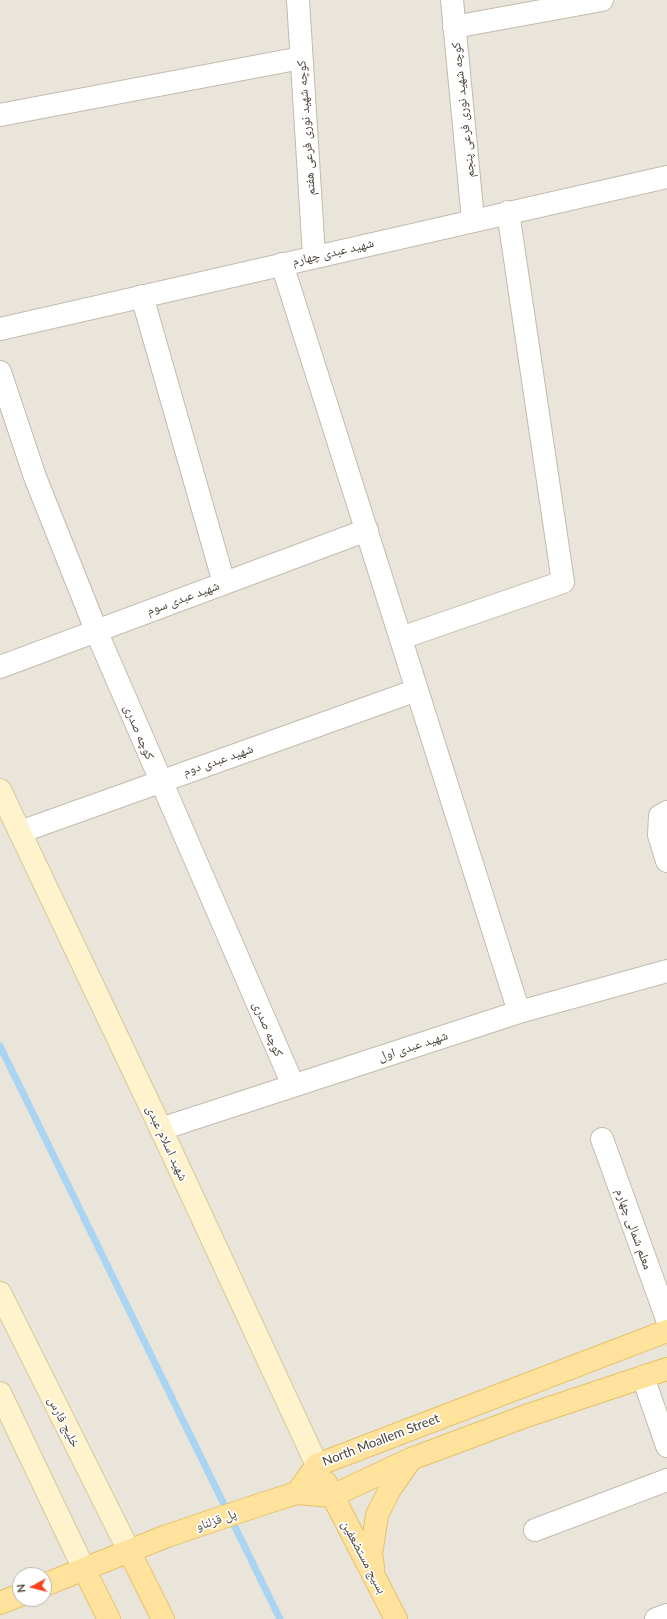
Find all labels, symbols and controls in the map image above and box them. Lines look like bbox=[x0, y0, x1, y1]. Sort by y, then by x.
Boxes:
street label: کوچه شهید نوری فرعی پنجم bbox=[448, 42, 478, 178]
street label: کوچه شهید نوری فرعی هفتم bbox=[293, 60, 319, 196]
street label: شهید عبدی چهارم bbox=[291, 235, 375, 269]
street label: شهید عبدی سوم bbox=[144, 578, 222, 618]
street label: کوچه صدری bbox=[120, 702, 158, 762]
street label: شهید عبدی دوم bbox=[181, 741, 255, 779]
street label: کوچه صدری bbox=[249, 999, 287, 1059]
street label: شهید عبدی اول bbox=[376, 1027, 450, 1065]
street label: شهید اسلام عبدی bbox=[143, 1103, 191, 1183]
street label: معلم شمالی چهارم bbox=[612, 1186, 656, 1272]
street label: خلیج فارس bbox=[45, 1394, 83, 1450]
street label: North Moallem Street bbox=[320, 1410, 442, 1470]
street label: پل قزلناو bbox=[194, 1506, 238, 1534]
street label: بسیج مستضعفین bbox=[338, 1518, 390, 1596]
north arrow bbox=[12, 1567, 52, 1607]
text: N bbox=[14, 1583, 28, 1593]

